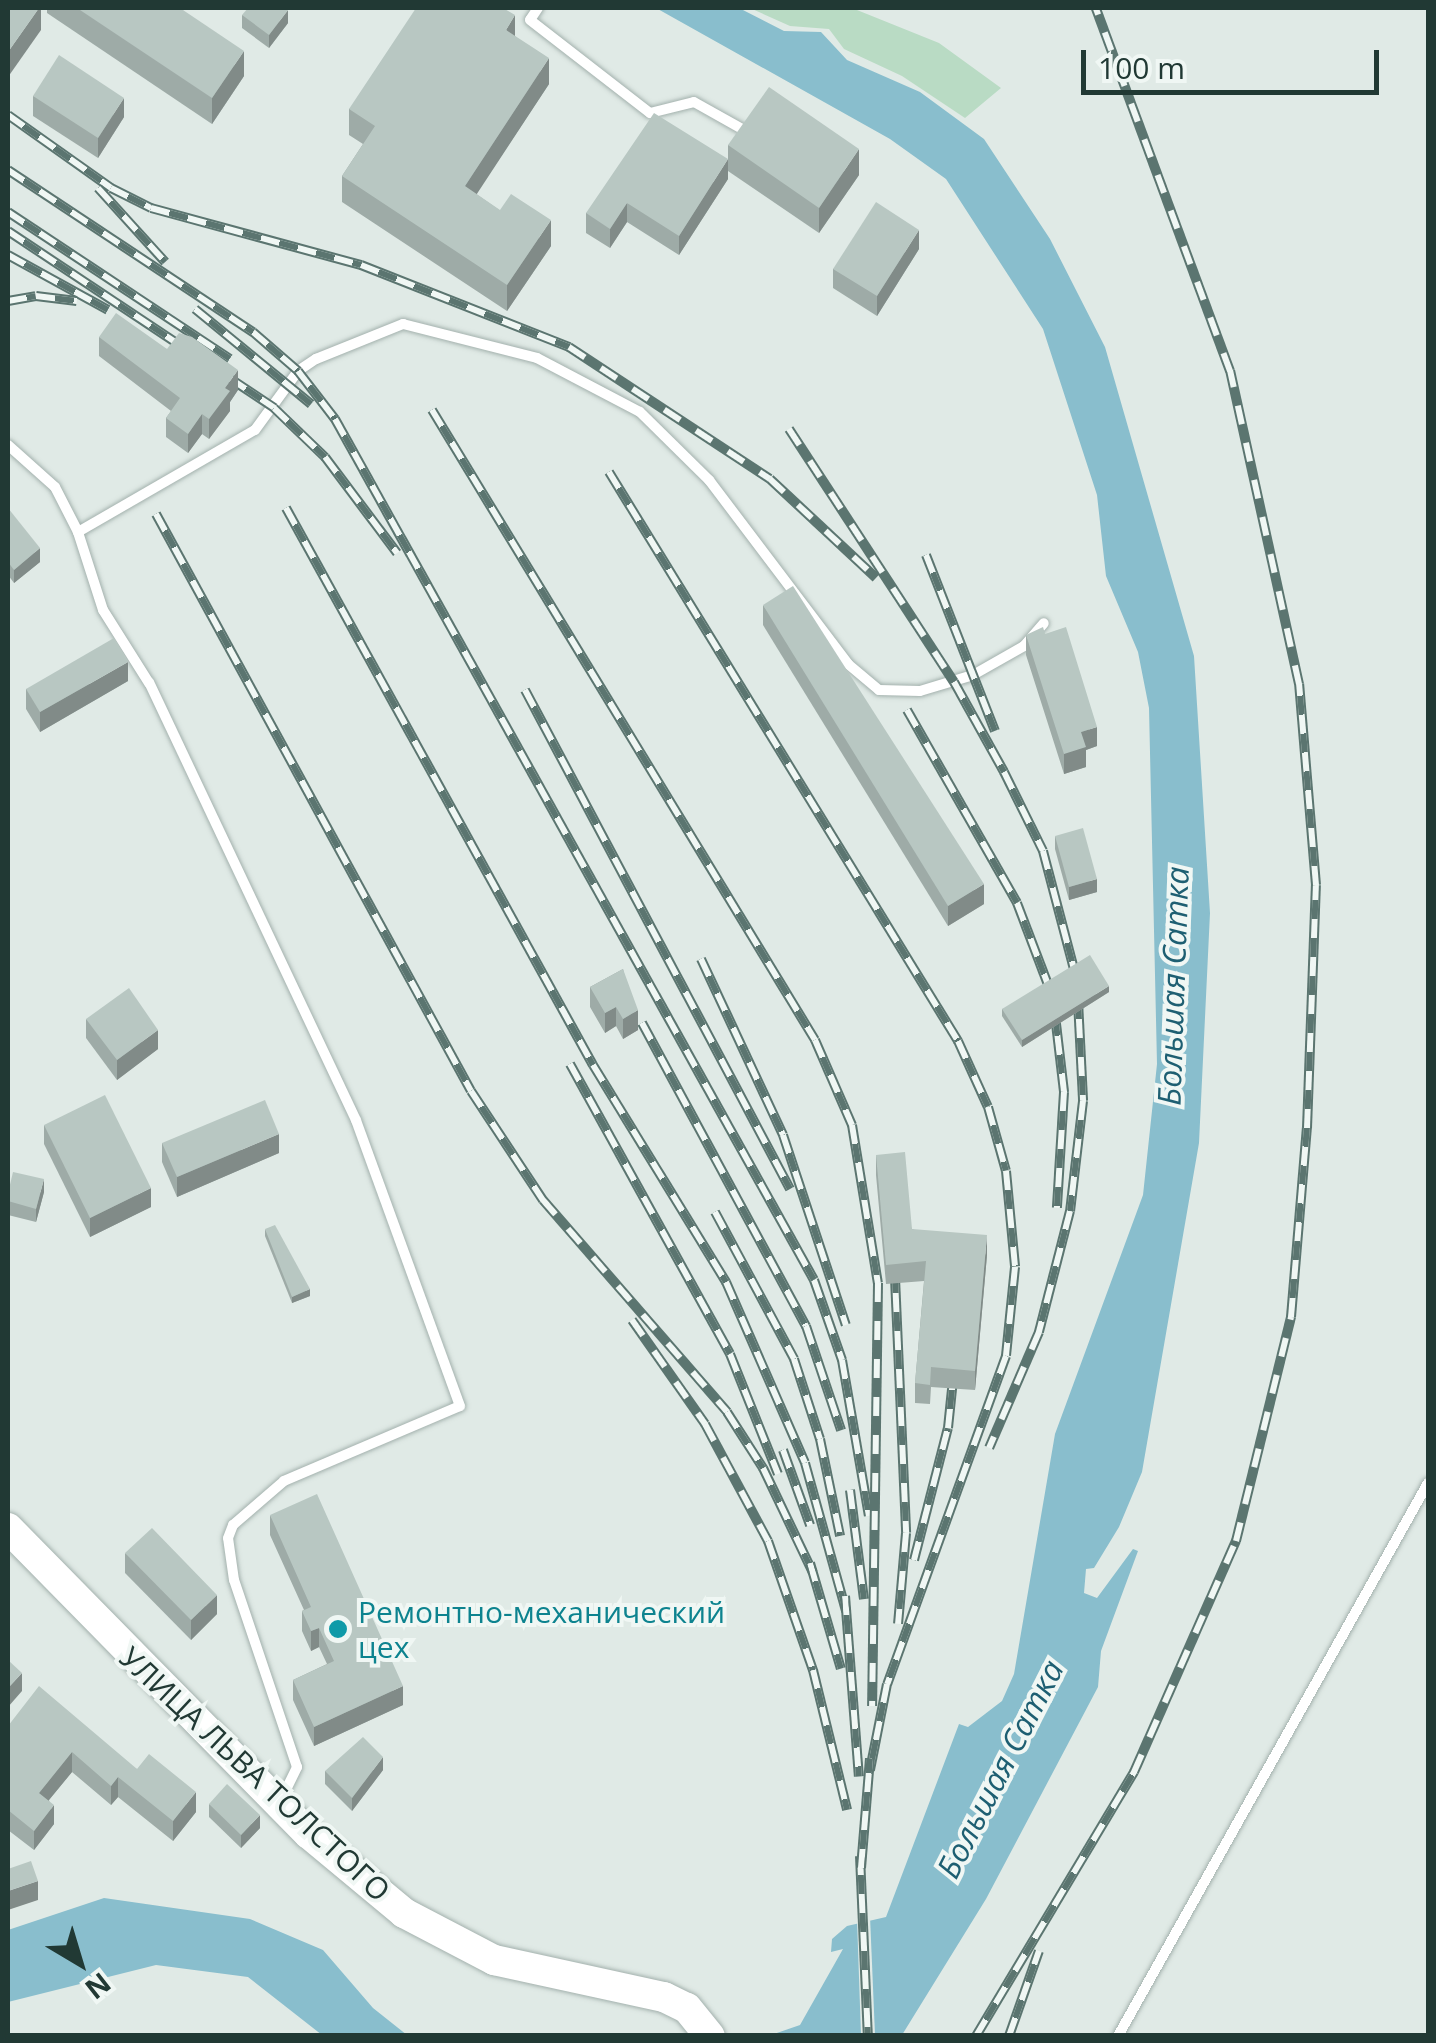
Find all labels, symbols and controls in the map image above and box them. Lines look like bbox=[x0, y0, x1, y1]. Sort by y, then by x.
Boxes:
scale bar bbox=[1086, 30, 1384, 92]
text: 100 m bbox=[1098, 47, 1185, 88]
water label: Большая Сатка bbox=[1150, 866, 1196, 1106]
place label: Ремонтно-механический цех bbox=[358, 1594, 725, 1664]
marker: Ремонтно-механический цех bbox=[327, 1618, 349, 1640]
street label: УЛИЦА ЛЬВА ТОЛСТОГО bbox=[112, 1639, 398, 1909]
water label: Большая Сатка bbox=[929, 1654, 1071, 1884]
north arrow bbox=[30, 1913, 130, 2013]
text: N bbox=[78, 1965, 119, 2009]

